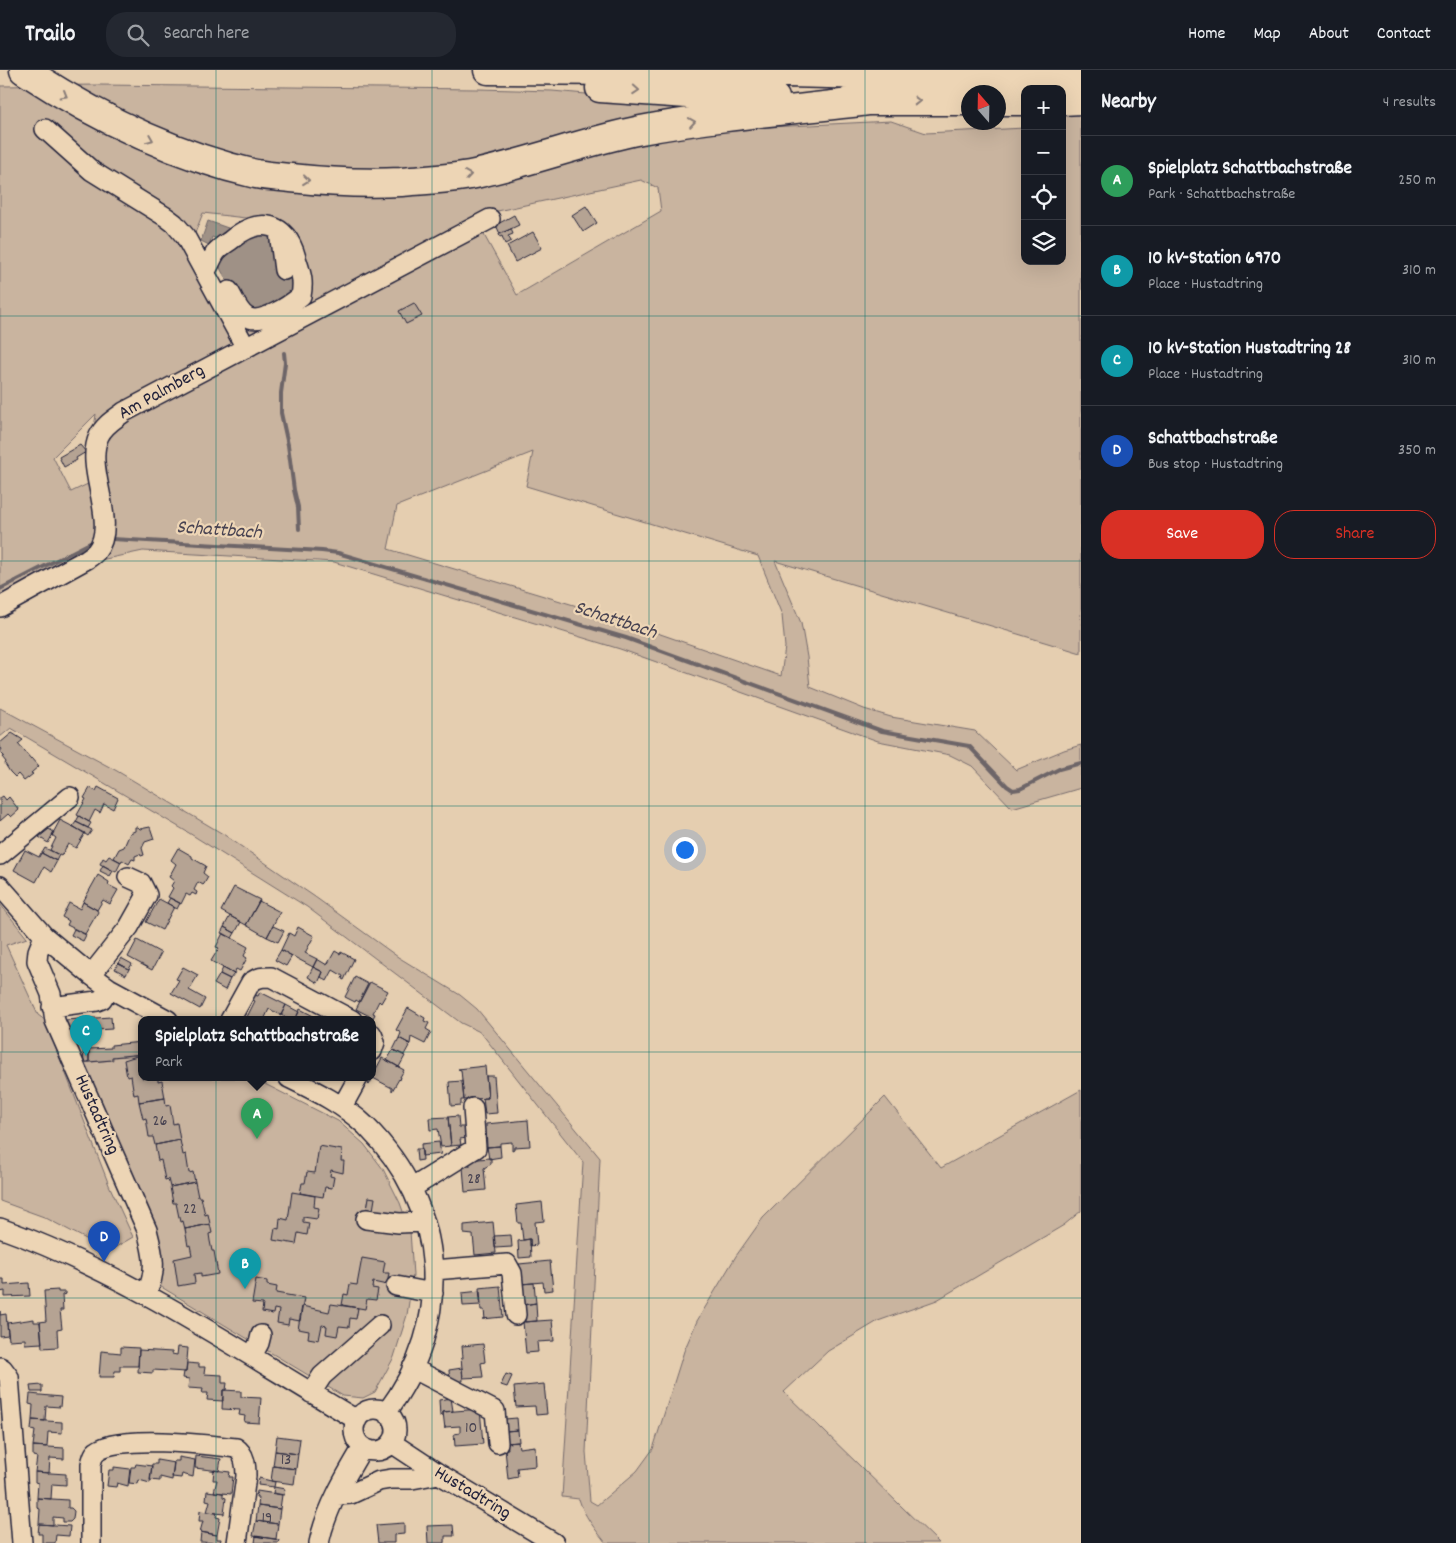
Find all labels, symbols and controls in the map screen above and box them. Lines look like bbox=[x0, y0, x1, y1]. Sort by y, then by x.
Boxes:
search box bbox=[106, 12, 456, 57]
text: Trailo bbox=[25, 18, 76, 52]
icon: search bbox=[124, 21, 152, 49]
text: Search here bbox=[164, 21, 249, 48]
text: Home bbox=[1188, 22, 1225, 47]
text: Map bbox=[1253, 22, 1281, 47]
text: About bbox=[1309, 22, 1349, 47]
text: Contact bbox=[1377, 22, 1431, 47]
one-way arrow bbox=[632, 84, 640, 95]
north arrow bbox=[961, 85, 1006, 130]
map controls bbox=[1021, 85, 1066, 265]
button: + bbox=[1021, 85, 1066, 130]
text: Nearby bbox=[1101, 88, 1156, 118]
one-way arrow bbox=[59, 89, 68, 99]
text: 4 results bbox=[1383, 91, 1436, 114]
one-way arrow bbox=[914, 96, 921, 106]
one-way arrow bbox=[687, 117, 696, 127]
button: − bbox=[1021, 130, 1066, 175]
one-way arrow bbox=[145, 132, 154, 143]
text: Spielplatz Schattbachstraße bbox=[1148, 156, 1352, 183]
text: A bbox=[1113, 169, 1121, 192]
text: 250 m bbox=[1398, 169, 1436, 192]
one-way arrow bbox=[464, 170, 472, 181]
one-way arrow bbox=[302, 174, 310, 185]
button: locate bbox=[1021, 175, 1066, 220]
text: Park · Schattbachstraße bbox=[1148, 183, 1295, 206]
button: layers bbox=[1021, 220, 1066, 265]
text: 10 kV-Station 6970 bbox=[1148, 246, 1281, 273]
text: B bbox=[1113, 259, 1121, 282]
text: 310 m bbox=[1402, 259, 1436, 282]
text: Place · Hustadtring bbox=[1148, 273, 1263, 296]
text: 10 kV-Station Hustadtring 28 bbox=[1148, 336, 1351, 363]
text: C bbox=[1113, 349, 1121, 372]
text: 310 m bbox=[1402, 349, 1436, 372]
street label: Am Palmberg bbox=[114, 358, 210, 428]
text: Place · Hustadtring bbox=[1148, 363, 1263, 386]
text: Schattbachstraße bbox=[1148, 426, 1278, 453]
text: D bbox=[1113, 439, 1121, 462]
text: 350 m bbox=[1398, 439, 1436, 462]
text: Bus stop · Hustadtring bbox=[1148, 453, 1283, 476]
button: Save bbox=[1101, 510, 1264, 559]
button: Share bbox=[1274, 510, 1436, 559]
water label: Schattbach bbox=[175, 514, 263, 548]
water label: Schattbach bbox=[570, 594, 661, 648]
your location bbox=[672, 837, 698, 863]
pin: C bbox=[70, 1015, 102, 1056]
popup bbox=[138, 1016, 376, 1081]
text: Spielplatz Schattbachstraße bbox=[155, 1024, 359, 1051]
text: Park bbox=[155, 1051, 182, 1074]
street label: Hustadtring bbox=[66, 1071, 126, 1159]
pin: A bbox=[241, 1098, 273, 1139]
house number: 26 bbox=[153, 1110, 168, 1133]
house number: 28 bbox=[467, 1168, 481, 1191]
house number: 22 bbox=[183, 1198, 197, 1221]
pin: D bbox=[88, 1221, 120, 1262]
pin: B bbox=[229, 1248, 261, 1289]
house number: 10 bbox=[465, 1417, 477, 1440]
house number: 13 bbox=[281, 1449, 291, 1472]
street label: Hustadtring bbox=[428, 1460, 516, 1528]
house number: 19 bbox=[262, 1507, 272, 1530]

